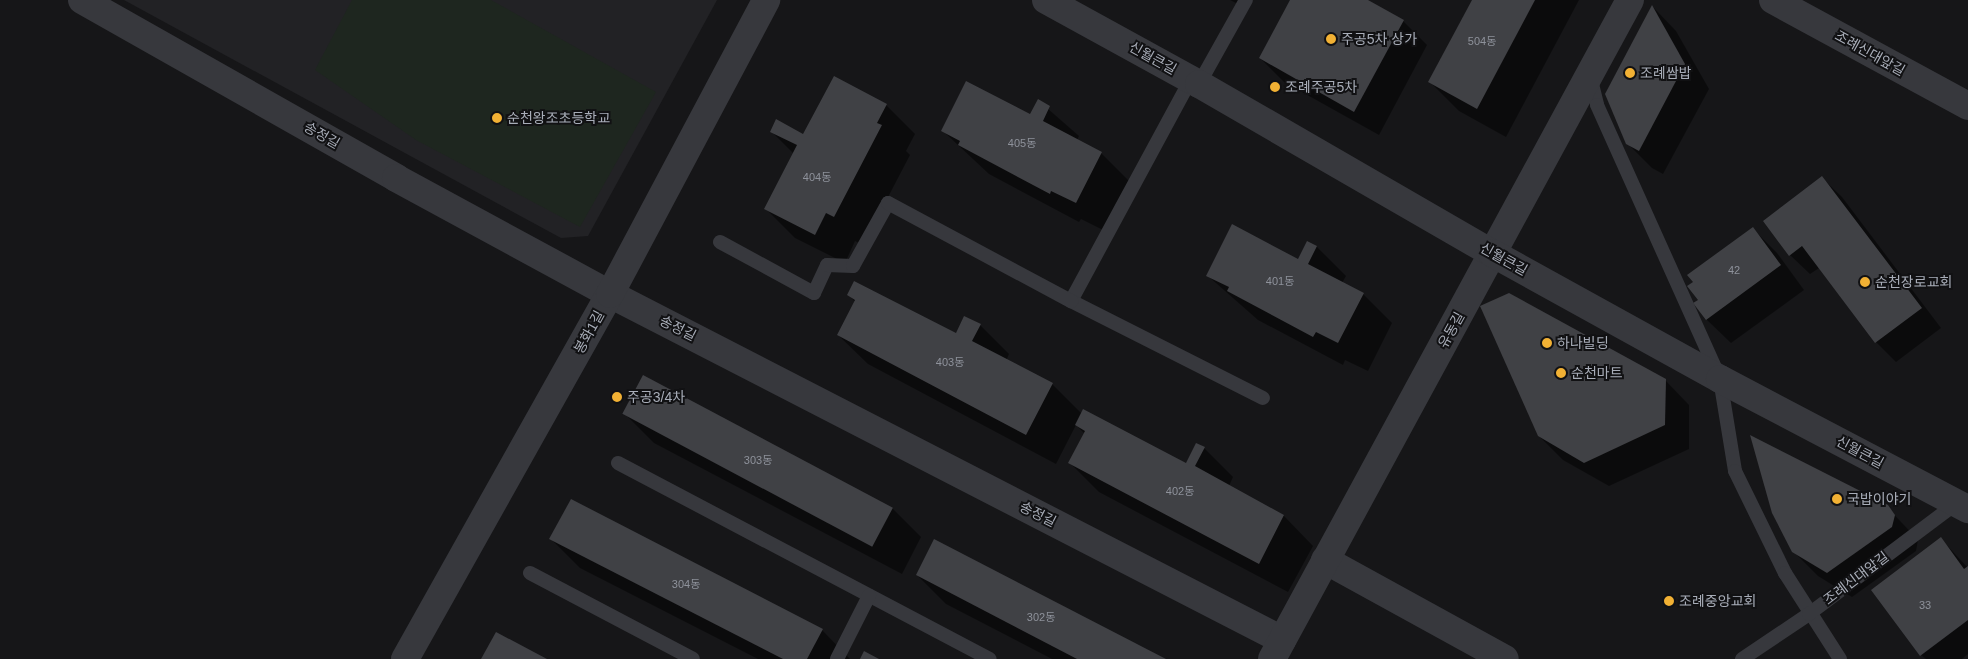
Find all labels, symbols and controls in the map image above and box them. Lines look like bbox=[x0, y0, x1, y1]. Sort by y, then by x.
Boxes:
street label: 조례신대앞길 bbox=[1832, 27, 1908, 79]
place label: 주공5차 상가 bbox=[1341, 31, 1417, 47]
marker: 주공5차 상가 bbox=[1325, 33, 1337, 45]
house number: 504동 bbox=[1468, 34, 1496, 48]
street label: 신월큰길 bbox=[1126, 38, 1180, 78]
place label: 조례쌈밥 bbox=[1640, 65, 1692, 81]
marker: 조례쌈밥 bbox=[1624, 67, 1636, 79]
place label: 조례주공5차 bbox=[1285, 79, 1357, 95]
marker: 조례주공5차 bbox=[1269, 81, 1281, 93]
place label: 순천왕조초등학교 bbox=[507, 110, 610, 126]
marker: 순천왕조초등학교 bbox=[491, 112, 503, 124]
street label: 송정길 bbox=[301, 118, 343, 152]
house number: 405동 bbox=[1008, 136, 1036, 150]
house number: 404동 bbox=[803, 170, 831, 184]
street label: 신월큰길 bbox=[1477, 239, 1531, 279]
house number: 42 bbox=[1728, 263, 1740, 277]
house number: 401동 bbox=[1266, 274, 1294, 288]
place label: 순천장로교회 bbox=[1875, 274, 1952, 290]
marker: 순천장로교회 bbox=[1859, 276, 1871, 288]
street label: 봉화1길 bbox=[570, 308, 608, 356]
street label: 유동길 bbox=[1434, 309, 1468, 351]
street label: 송정길 bbox=[657, 312, 699, 344]
place label: 하나빌딩 bbox=[1557, 335, 1609, 351]
marker: 하나빌딩 bbox=[1541, 337, 1553, 349]
house number: 403동 bbox=[936, 355, 964, 369]
place label: 순천마트 bbox=[1571, 365, 1623, 381]
marker: 순천마트 bbox=[1555, 367, 1567, 379]
place label: 주공3/4차 bbox=[627, 389, 685, 405]
marker: 주공3/4차 bbox=[611, 391, 623, 403]
street label: 신월큰길 bbox=[1833, 432, 1887, 472]
house number: 303동 bbox=[744, 453, 772, 467]
house number: 402동 bbox=[1166, 484, 1194, 498]
place label: 국밥이야기 bbox=[1847, 491, 1911, 507]
marker: 국밥이야기 bbox=[1831, 493, 1843, 505]
street label: 송정길 bbox=[1017, 498, 1059, 530]
street label: 조례신대앞길 bbox=[1820, 548, 1892, 608]
house number: 304동 bbox=[672, 577, 700, 591]
place label: 조례중앙교회 bbox=[1679, 593, 1756, 609]
marker: 조례중앙교회 bbox=[1663, 595, 1675, 607]
house number: 33 bbox=[1919, 598, 1931, 612]
house number: 302동 bbox=[1027, 610, 1055, 624]

